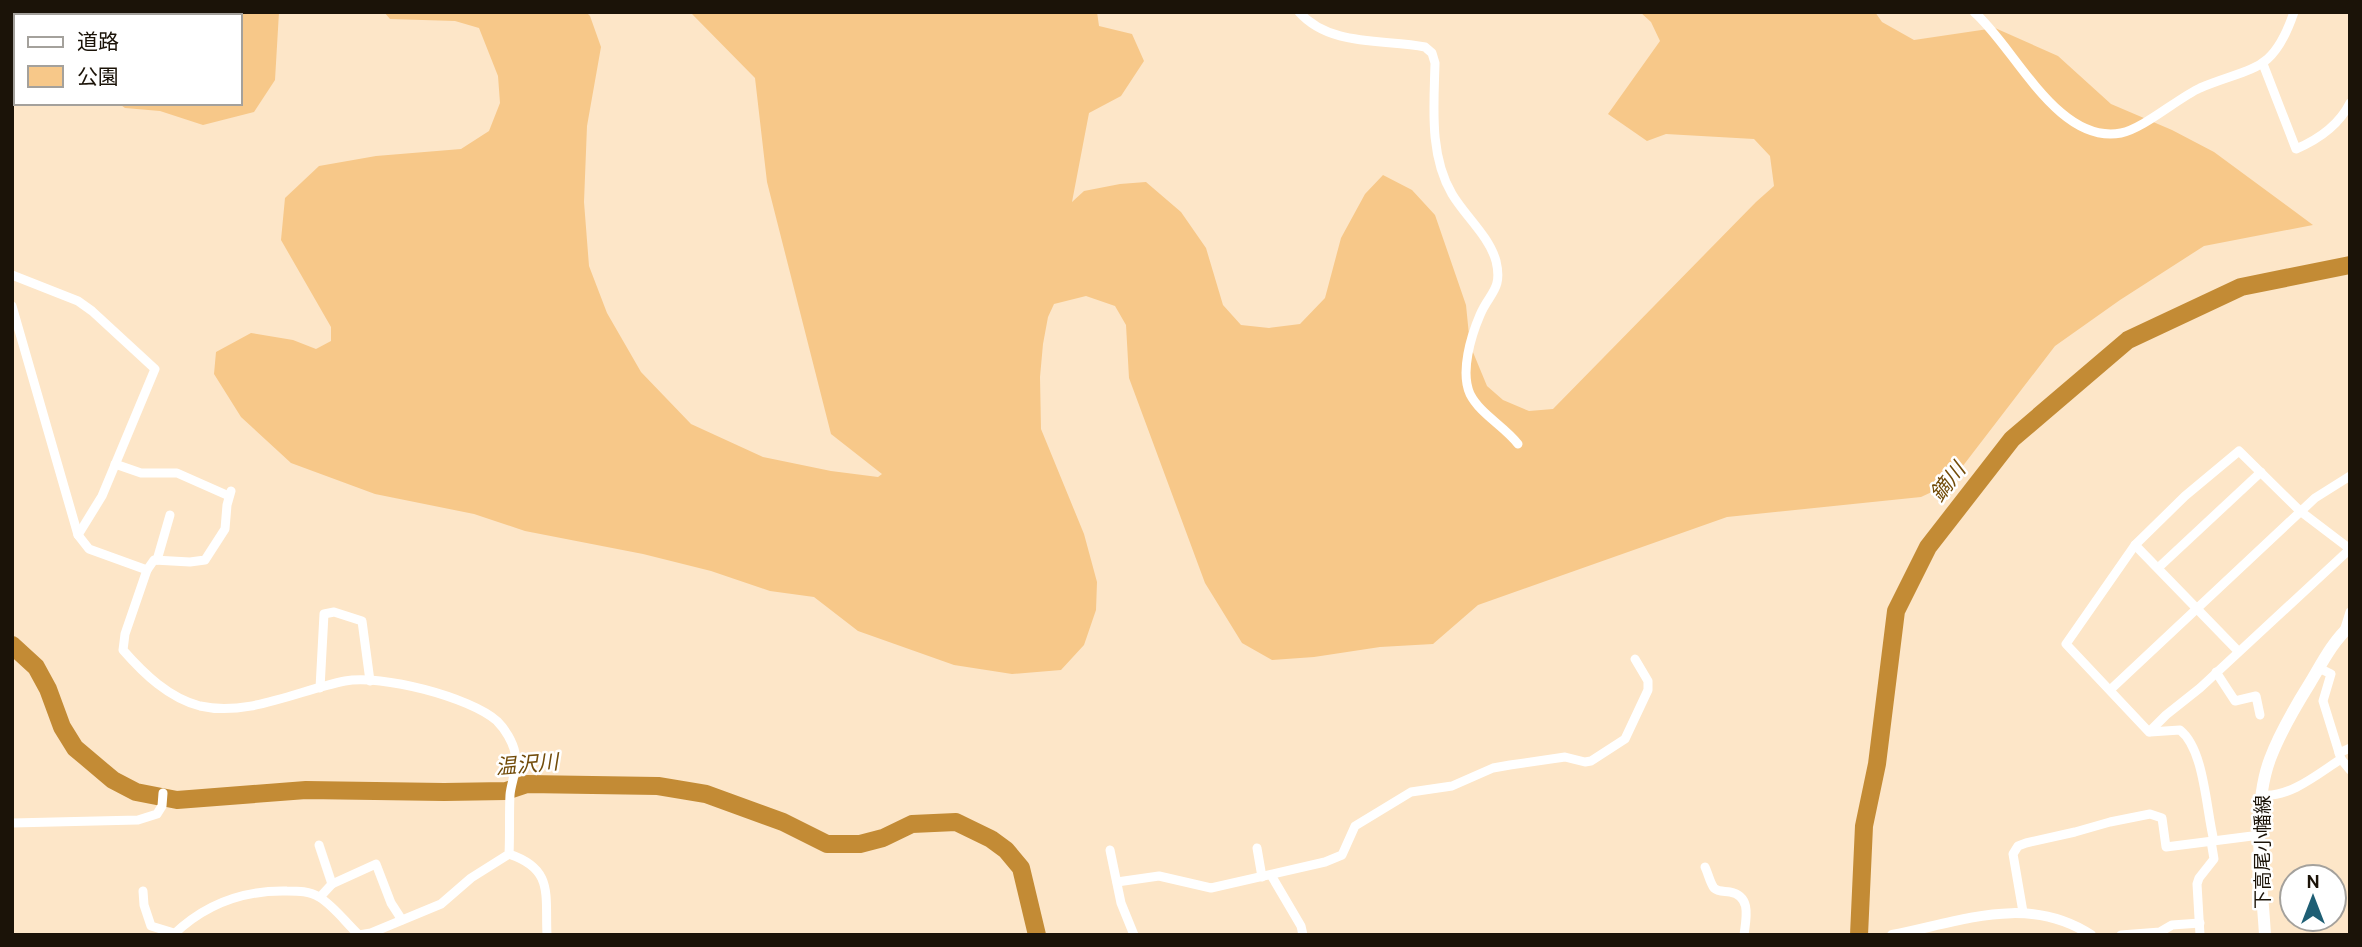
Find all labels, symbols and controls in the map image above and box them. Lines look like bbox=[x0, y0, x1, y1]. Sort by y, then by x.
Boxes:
legend bbox=[14, 14, 242, 105]
text: 道路 bbox=[77, 30, 119, 57]
text: 公園 bbox=[77, 65, 119, 92]
water label: 鏑川 bbox=[1925, 457, 1974, 508]
water label: 温沢川 bbox=[494, 750, 562, 782]
street label: 下高尾小幡線 bbox=[2252, 795, 2276, 909]
north arrow bbox=[2278, 863, 2348, 933]
text: N bbox=[2306, 871, 2320, 895]

